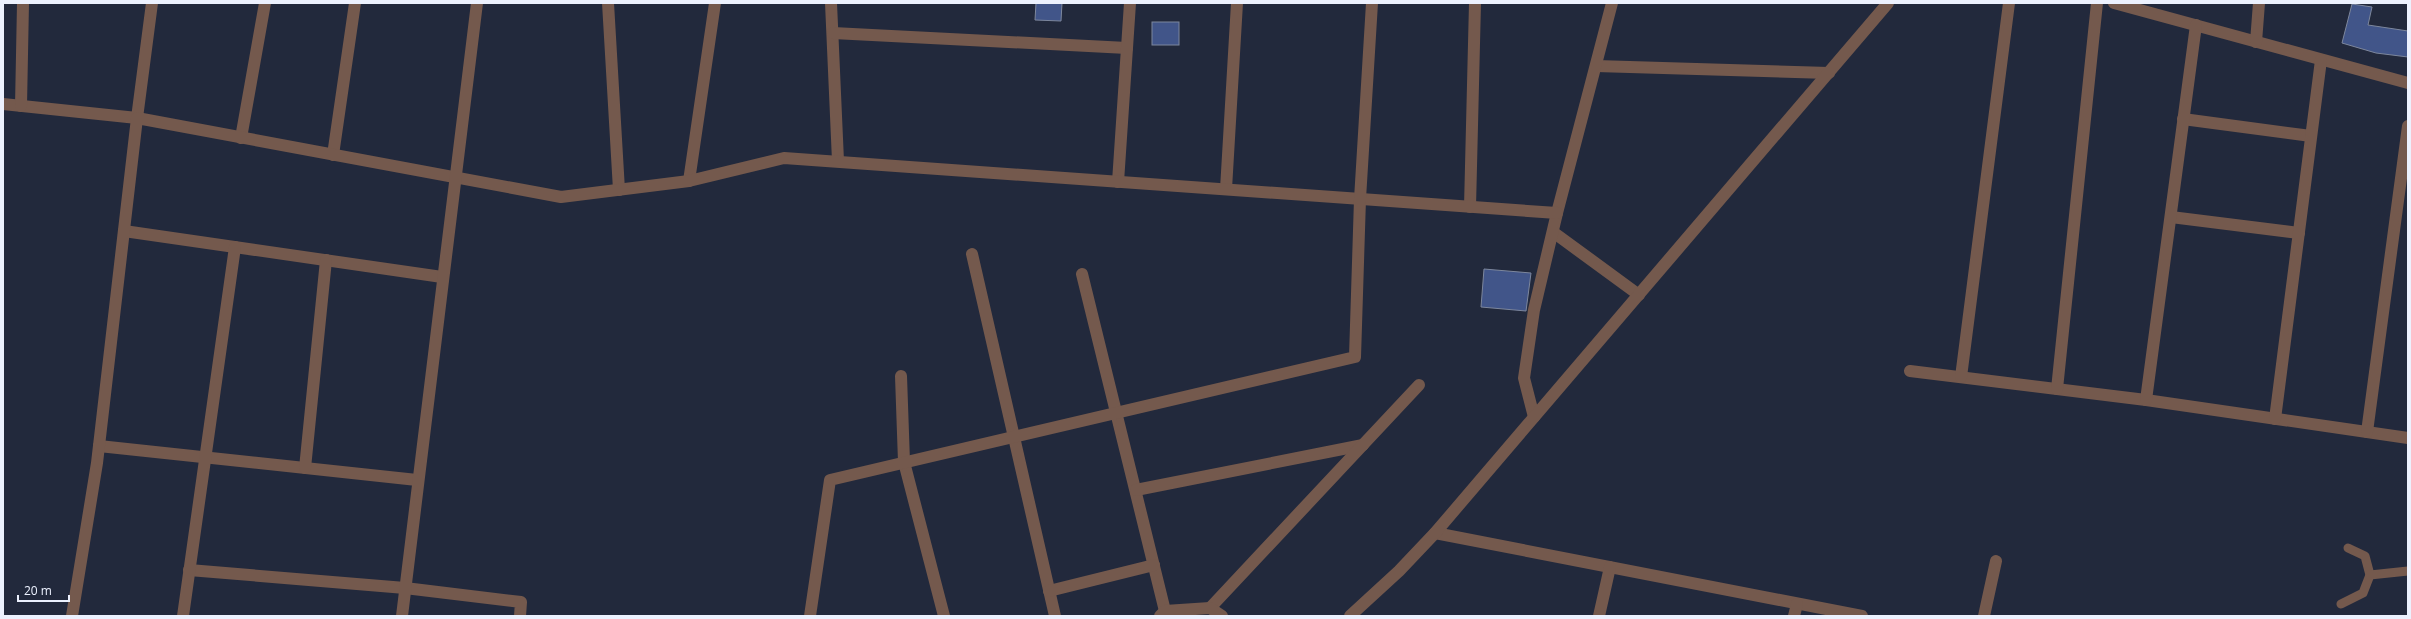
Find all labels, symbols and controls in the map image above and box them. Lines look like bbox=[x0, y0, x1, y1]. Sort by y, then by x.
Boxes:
scale bar bbox=[18, 577, 69, 603]
text: 20 m bbox=[24, 582, 52, 599]

